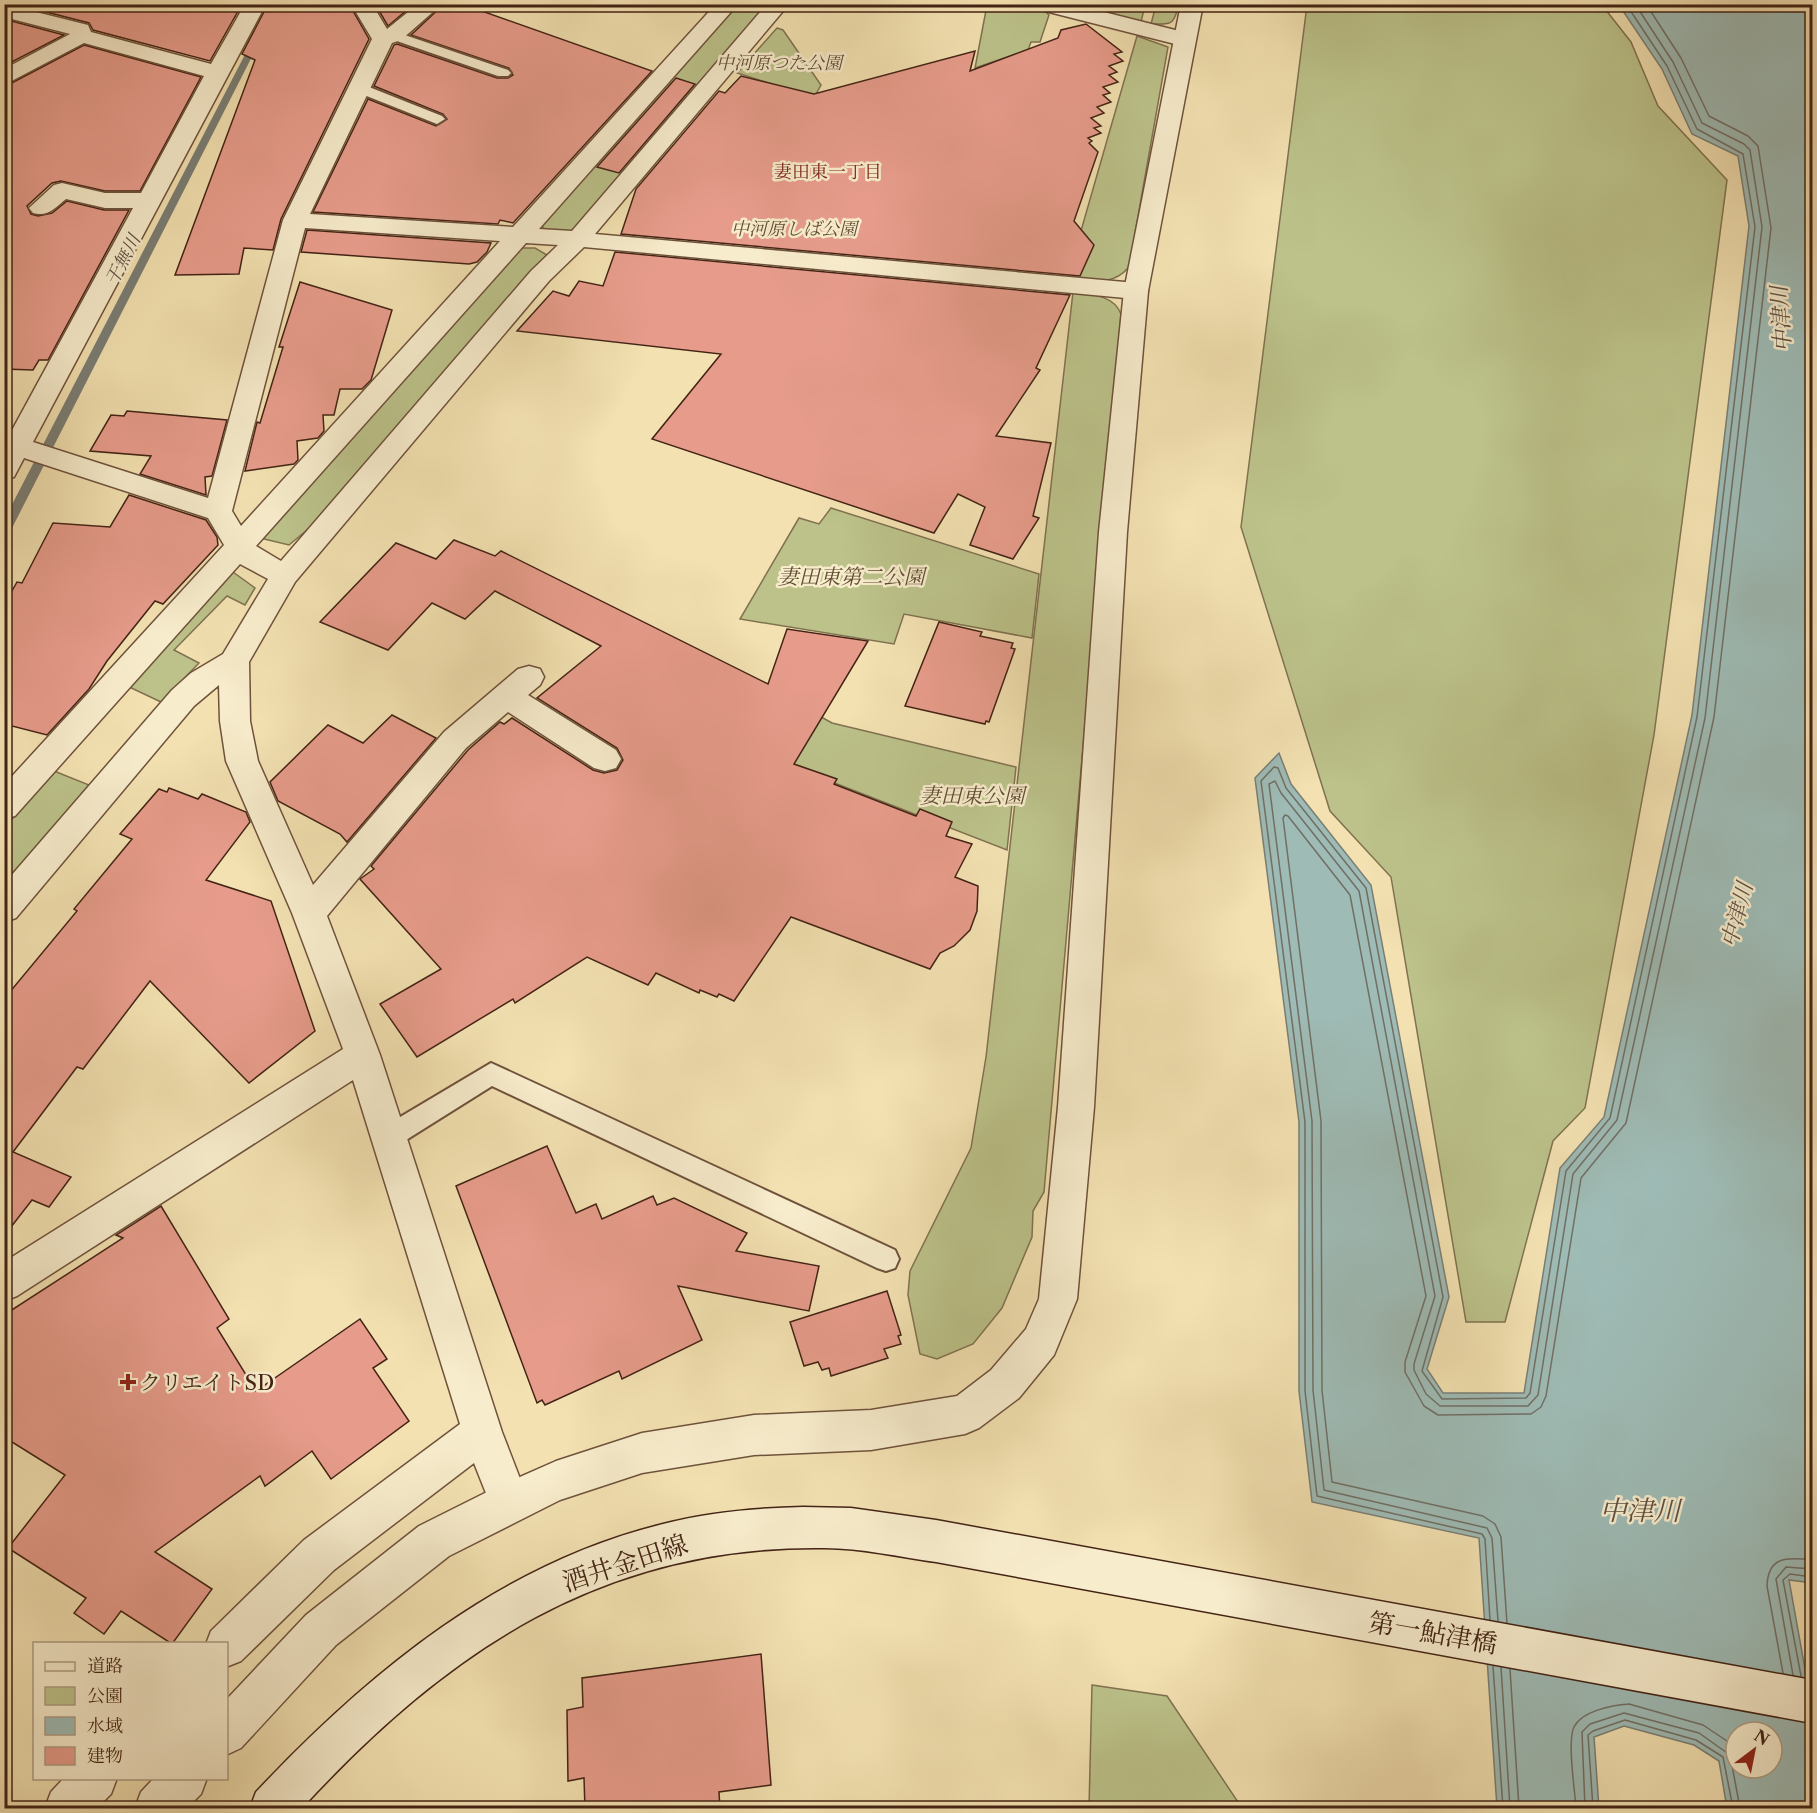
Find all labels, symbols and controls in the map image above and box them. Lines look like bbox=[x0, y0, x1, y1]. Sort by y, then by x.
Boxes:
park label: 中河原つた公園 bbox=[716, 52, 845, 74]
district label: 妻田東一丁目 bbox=[774, 161, 882, 183]
park label: 中河原しば公園 bbox=[731, 218, 860, 240]
water label: 干無川 bbox=[101, 229, 146, 289]
water label: 中津川 bbox=[1765, 283, 1797, 353]
park label: 妻田東第二公園 bbox=[778, 564, 927, 589]
park label: 妻田東公園 bbox=[920, 783, 1027, 808]
water label: 中津川 bbox=[1715, 878, 1759, 950]
place label: クリエイトSD bbox=[140, 1370, 274, 1395]
marker: クリエイトSD bbox=[121, 1375, 135, 1389]
water label: 中津川 bbox=[1600, 1494, 1683, 1527]
street label: 酒井金田線 bbox=[558, 1528, 692, 1598]
street label: 第一鮎津橋 bbox=[1366, 1606, 1500, 1660]
legend bbox=[33, 1642, 228, 1780]
text: 道路 bbox=[87, 1655, 123, 1677]
text: 公園 bbox=[87, 1685, 123, 1707]
text: 水域 bbox=[87, 1715, 123, 1737]
north arrow bbox=[1724, 1720, 1784, 1780]
text: N bbox=[1751, 1725, 1773, 1749]
text: 建物 bbox=[87, 1745, 123, 1767]

